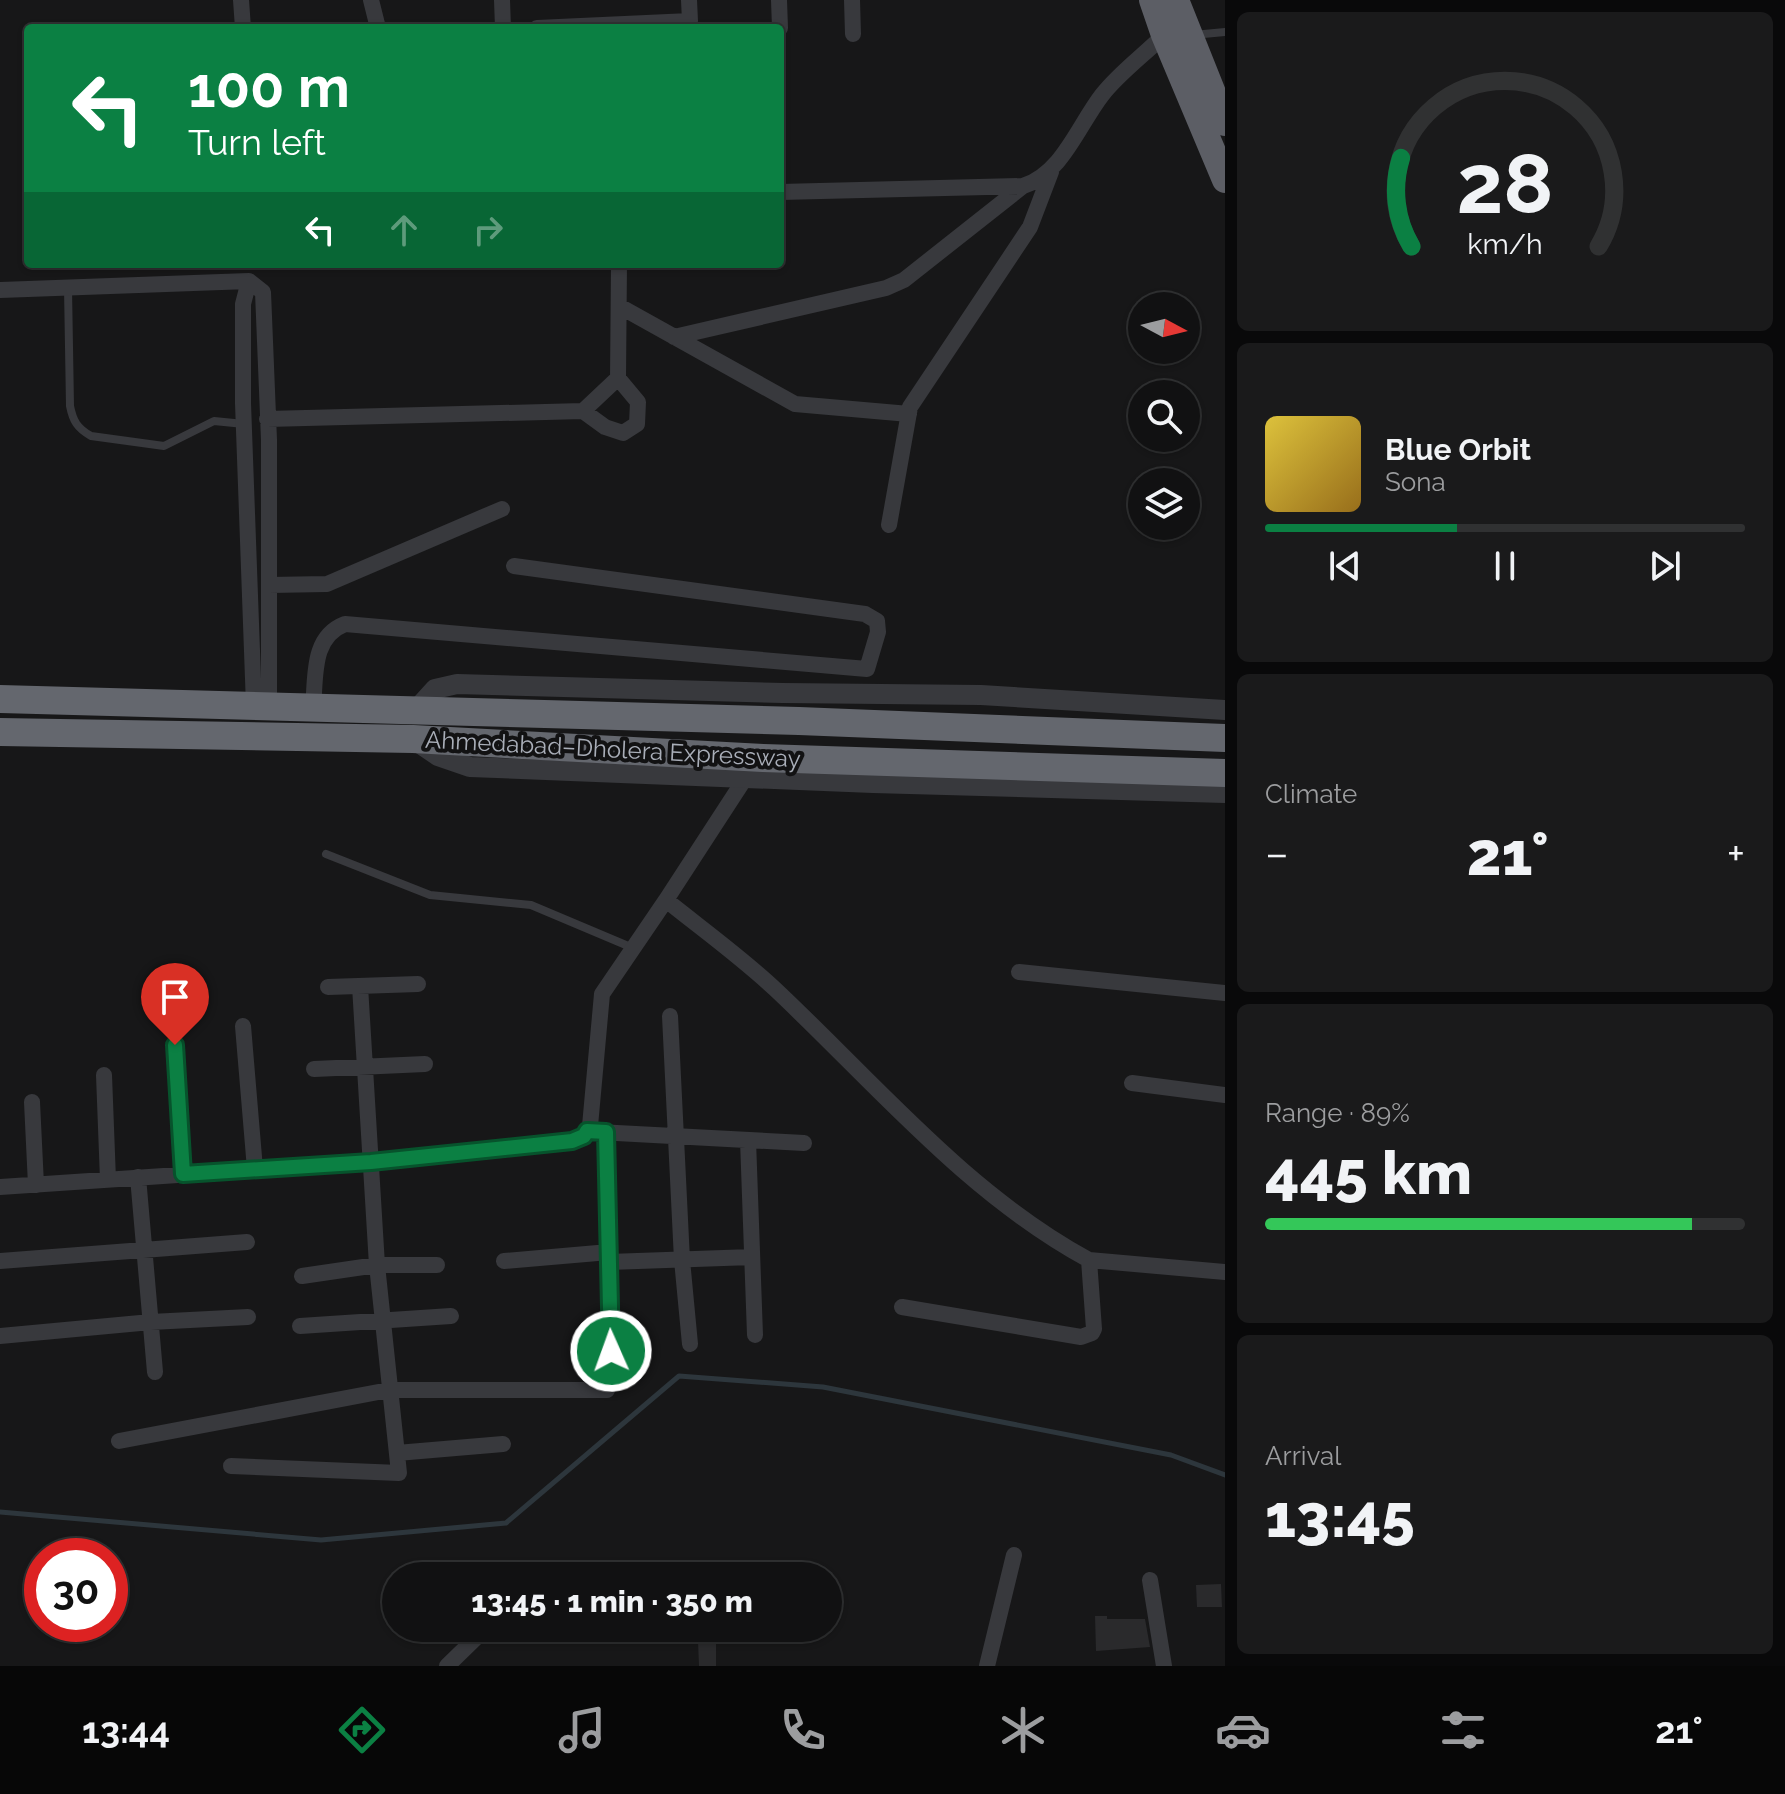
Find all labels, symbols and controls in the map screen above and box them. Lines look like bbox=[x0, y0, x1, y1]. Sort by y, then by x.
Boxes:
text: 100 m bbox=[188, 54, 350, 120]
icon: left bbox=[56, 56, 160, 160]
text: Turn left bbox=[188, 121, 326, 163]
text: 28 bbox=[1456, 135, 1554, 232]
icon: left bbox=[298, 208, 342, 252]
icon: ahead bbox=[382, 208, 426, 252]
icon: right bbox=[466, 208, 510, 252]
text: km/h bbox=[1467, 228, 1543, 262]
north arrow bbox=[1128, 292, 1200, 364]
map controls bbox=[1128, 292, 1200, 540]
button: search bbox=[1128, 380, 1200, 452]
text: Blue Orbit bbox=[1385, 432, 1531, 467]
text: Sona bbox=[1385, 467, 1446, 497]
button: layers bbox=[1128, 468, 1200, 540]
icon: previous bbox=[1323, 544, 1367, 588]
icon: pause bbox=[1483, 544, 1527, 588]
icon: next bbox=[1643, 544, 1687, 588]
street label: Ahmedabad–Dholera Expressway bbox=[425, 725, 801, 773]
text: Climate bbox=[1265, 779, 1357, 809]
text: 21° bbox=[1467, 819, 1549, 889]
text: − bbox=[1265, 828, 1289, 879]
text: + bbox=[1727, 828, 1745, 879]
pin bbox=[141, 963, 209, 1045]
icon: arrive bbox=[153, 975, 197, 1019]
text: Range · 89% bbox=[1265, 1098, 1410, 1128]
text: 445 km bbox=[1265, 1138, 1472, 1208]
position arrow bbox=[569, 1309, 653, 1393]
text: Arrival bbox=[1265, 1441, 1341, 1471]
text: 13:45 bbox=[1265, 1481, 1415, 1551]
speed limit sign: 30 bbox=[24, 1538, 128, 1642]
text: 13:45 · 1 min · 350 m bbox=[471, 1584, 753, 1619]
icon: directions bbox=[334, 1702, 390, 1758]
icon: music bbox=[554, 1702, 610, 1758]
icon: phone bbox=[775, 1702, 831, 1758]
icon: climate bbox=[995, 1702, 1051, 1758]
icon: car bbox=[1215, 1702, 1271, 1758]
icon: filters bbox=[1435, 1702, 1491, 1758]
text: 13:44 bbox=[82, 1709, 170, 1751]
text: 21° bbox=[1655, 1709, 1703, 1751]

